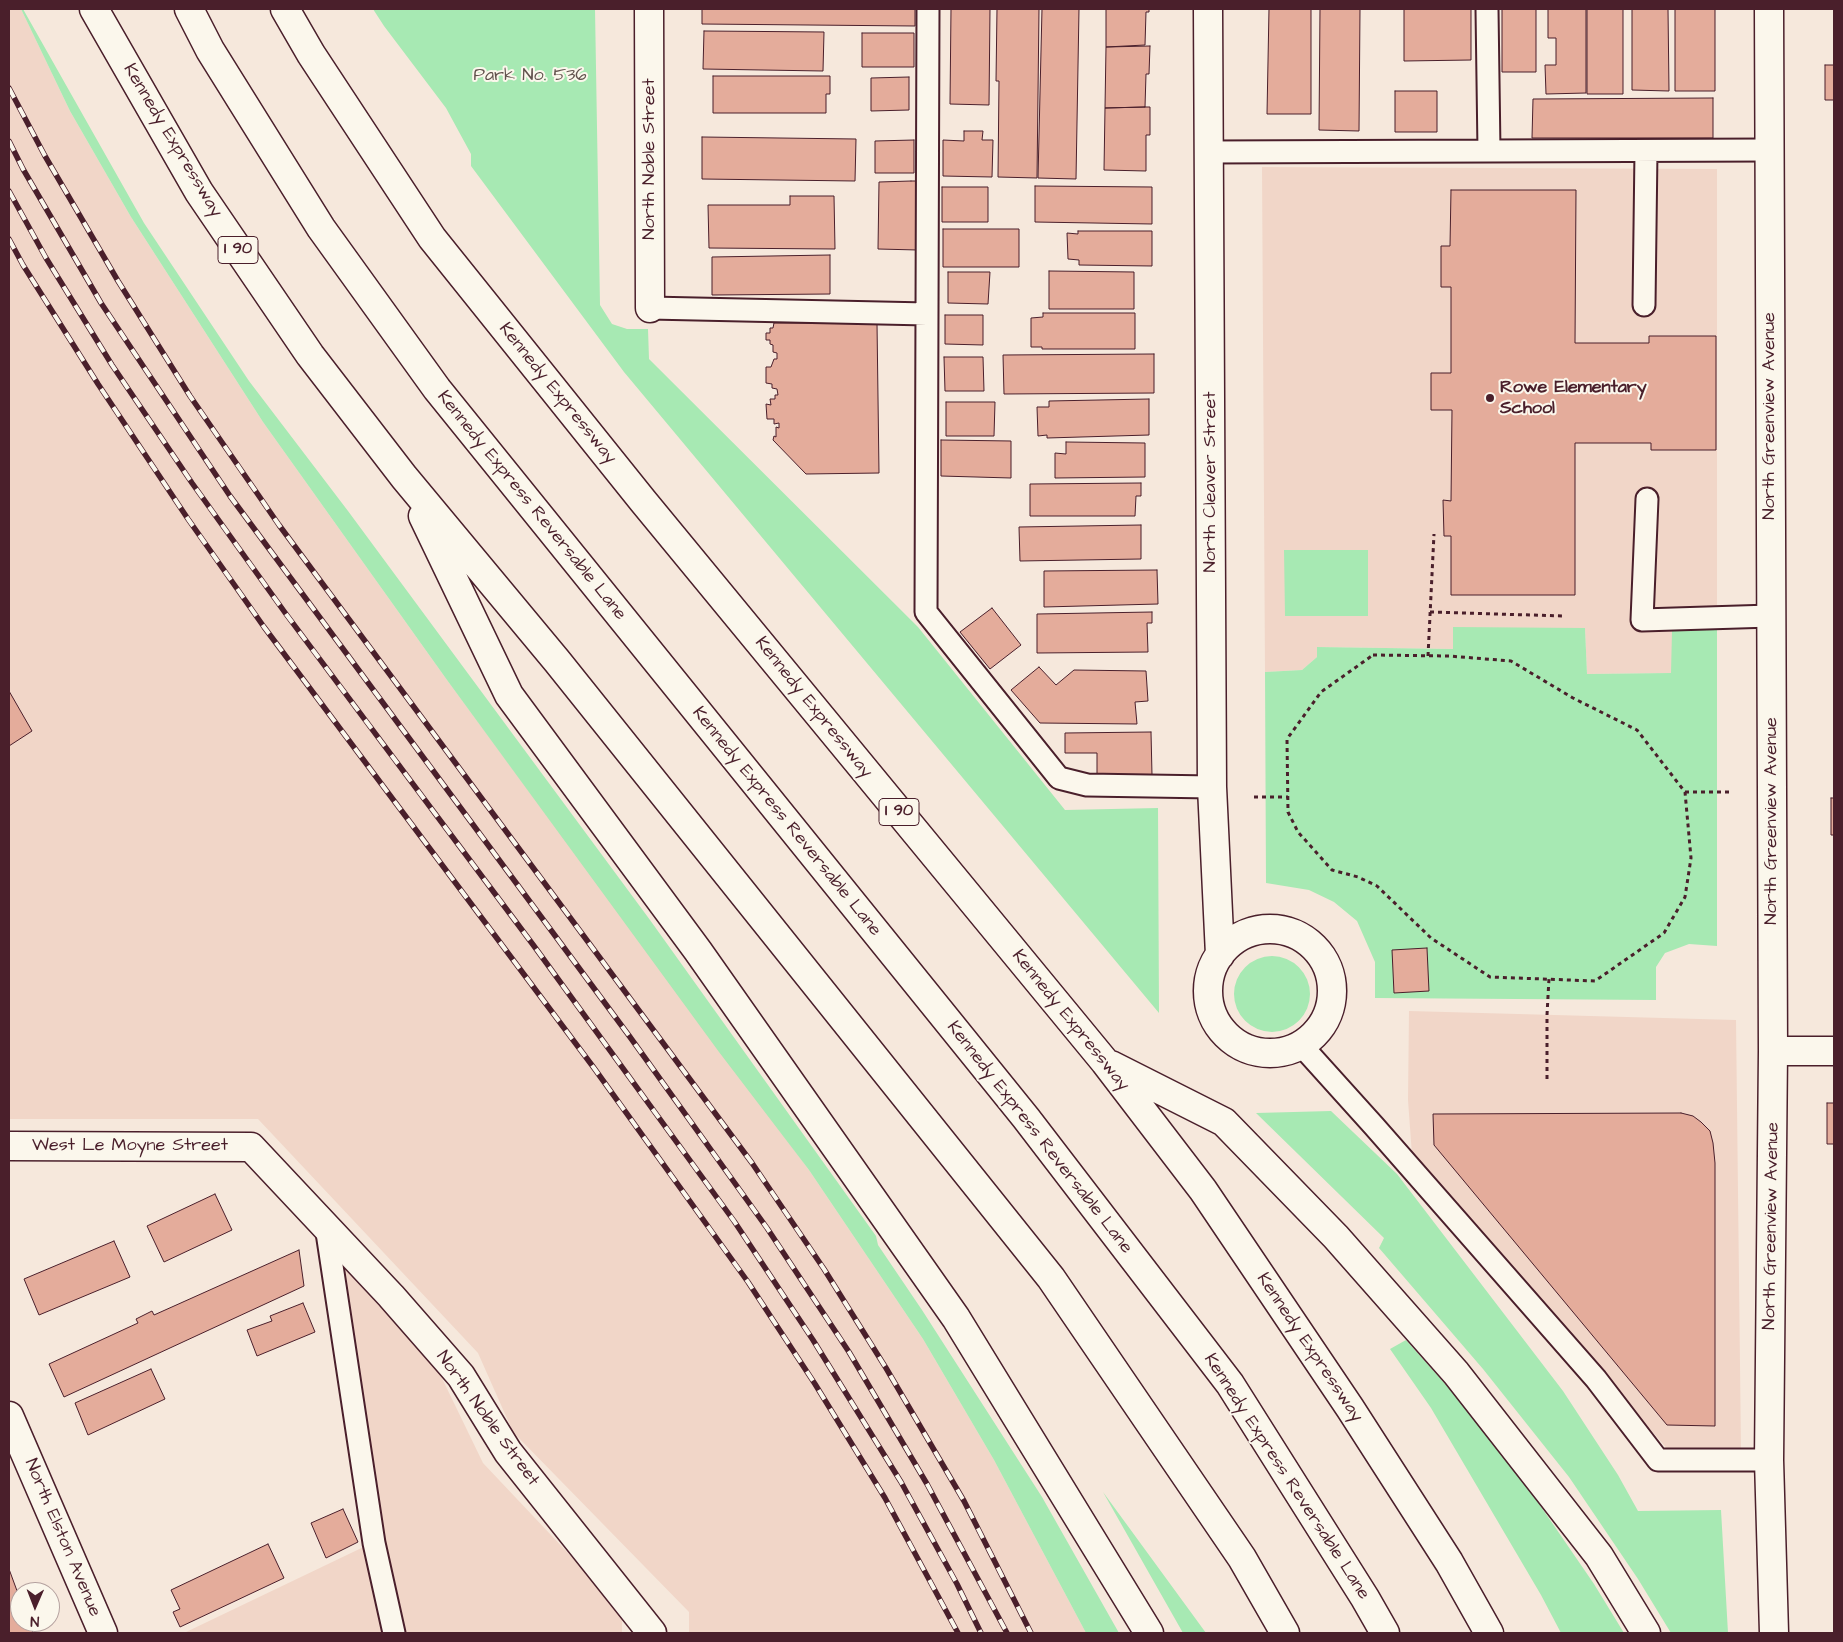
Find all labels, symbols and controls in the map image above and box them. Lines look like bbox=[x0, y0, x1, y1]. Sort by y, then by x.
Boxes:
street label: Kennedy Expressway bbox=[118, 60, 226, 222]
park label: Park No. 536 bbox=[473, 65, 587, 87]
street label: North Noble Street bbox=[639, 78, 661, 240]
road number: I 90 bbox=[218, 236, 258, 264]
street label: North Greenview Avenue bbox=[1759, 312, 1781, 520]
street label: Kennedy Expressway bbox=[493, 319, 621, 469]
place label: Rowe Elementary School bbox=[1500, 377, 1647, 419]
street label: Kennedy Express Reversable Lane bbox=[432, 387, 630, 625]
street label: North Cleaver Street bbox=[1200, 392, 1222, 572]
marker: Rowe Elementary School bbox=[1484, 392, 1496, 404]
street label: Kennedy Expressway bbox=[749, 633, 877, 783]
street label: Kennedy Express Reversable Lane bbox=[687, 703, 885, 941]
street label: North Greenview Avenue bbox=[1761, 717, 1783, 925]
road number: I 90 bbox=[879, 799, 919, 826]
street label: Kennedy Expressway bbox=[1006, 946, 1134, 1096]
street label: Kennedy Express Reversable Lane bbox=[942, 1018, 1136, 1258]
street label: North Greenview Avenue bbox=[1759, 1122, 1785, 1330]
street label: West Le Moyne Street bbox=[32, 1135, 228, 1157]
street label: Kennedy Expressway bbox=[1251, 1269, 1367, 1427]
street label: North Noble Street bbox=[431, 1347, 543, 1491]
street label: Kennedy Express Reversable Lane bbox=[1198, 1350, 1374, 1604]
street label: North Elston Avenue bbox=[19, 1456, 105, 1620]
north arrow bbox=[10, 1582, 60, 1632]

